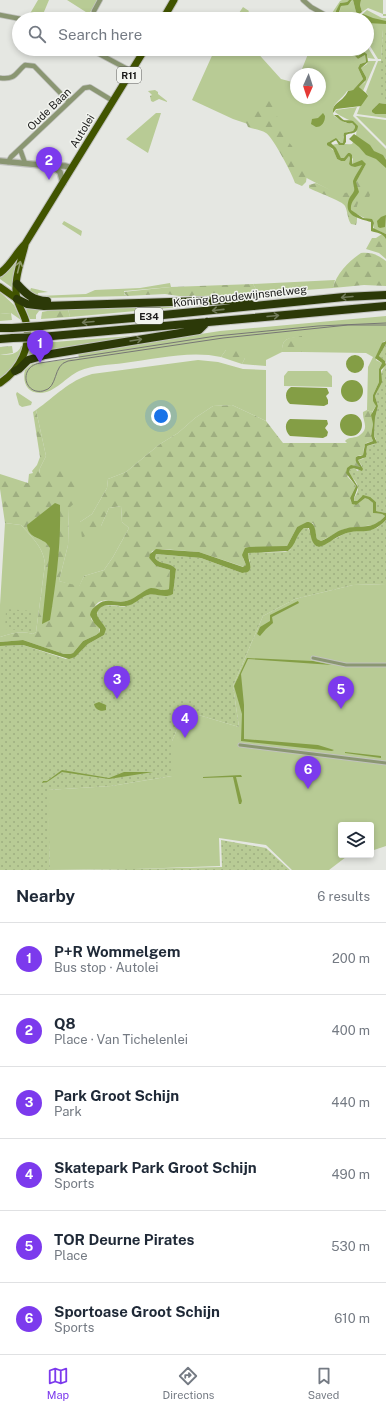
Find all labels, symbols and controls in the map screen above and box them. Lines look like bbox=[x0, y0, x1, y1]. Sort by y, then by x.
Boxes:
search box bbox=[12, 12, 374, 56]
icon: search bbox=[26, 23, 48, 45]
text: Search here bbox=[58, 26, 142, 43]
road number: R11 bbox=[117, 67, 141, 83]
north arrow bbox=[290, 68, 326, 104]
street label: Oude Baan bbox=[25, 85, 73, 133]
street label: Autolei bbox=[67, 112, 97, 150]
pin: 2 bbox=[36, 147, 62, 180]
one-way arrow bbox=[16, 261, 23, 274]
street label: Koning Boudewijnsnelweg bbox=[173, 283, 308, 309]
one-way arrow bbox=[341, 293, 354, 300]
one-way arrow bbox=[212, 306, 225, 313]
road number: E34 bbox=[135, 308, 163, 324]
one-way arrow bbox=[266, 312, 279, 319]
one-way arrow bbox=[82, 318, 95, 325]
pin: 1 bbox=[27, 330, 53, 363]
one-way arrow bbox=[129, 335, 142, 343]
your location bbox=[151, 406, 171, 426]
pin: 3 bbox=[104, 666, 130, 699]
pin: 5 bbox=[328, 676, 354, 709]
pin: 4 bbox=[172, 705, 198, 738]
pin: 6 bbox=[295, 756, 321, 789]
map controls bbox=[338, 822, 374, 858]
button: layers bbox=[338, 822, 374, 858]
text: Nearby bbox=[16, 886, 75, 906]
text: 6 results bbox=[317, 889, 370, 904]
text: P+R Wommelgem bbox=[54, 943, 180, 960]
text: 1 bbox=[26, 951, 32, 966]
text: 200 m bbox=[332, 951, 370, 966]
text: Bus stop · Autolei bbox=[54, 960, 159, 975]
text: Q8 bbox=[54, 1015, 76, 1032]
text: 2 bbox=[25, 1023, 33, 1038]
text: 400 m bbox=[332, 1023, 370, 1038]
text: Place · Van Tichelenlei bbox=[54, 1032, 188, 1047]
text: Park Groot Schijn bbox=[54, 1087, 179, 1104]
text: 3 bbox=[25, 1095, 33, 1110]
text: 440 m bbox=[331, 1095, 370, 1110]
text: Park bbox=[54, 1104, 82, 1119]
text: Skatepark Park Groot Schijn bbox=[54, 1159, 257, 1176]
text: 4 bbox=[25, 1167, 33, 1182]
text: 490 m bbox=[331, 1167, 370, 1182]
text: Sports bbox=[54, 1176, 94, 1191]
text: TOR Deurne Pirates bbox=[54, 1231, 194, 1248]
text: 5 bbox=[25, 1239, 33, 1254]
text: 530 m bbox=[331, 1239, 370, 1254]
text: Place bbox=[54, 1248, 88, 1263]
text: Sportoase Groot Schijn bbox=[54, 1303, 220, 1320]
text: 6 bbox=[25, 1311, 33, 1326]
text: 610 m bbox=[334, 1311, 370, 1326]
text: Sports bbox=[54, 1320, 94, 1335]
tab: Map bbox=[47, 1365, 69, 1401]
tab: Directions bbox=[163, 1365, 214, 1401]
tab: Saved bbox=[308, 1365, 339, 1401]

